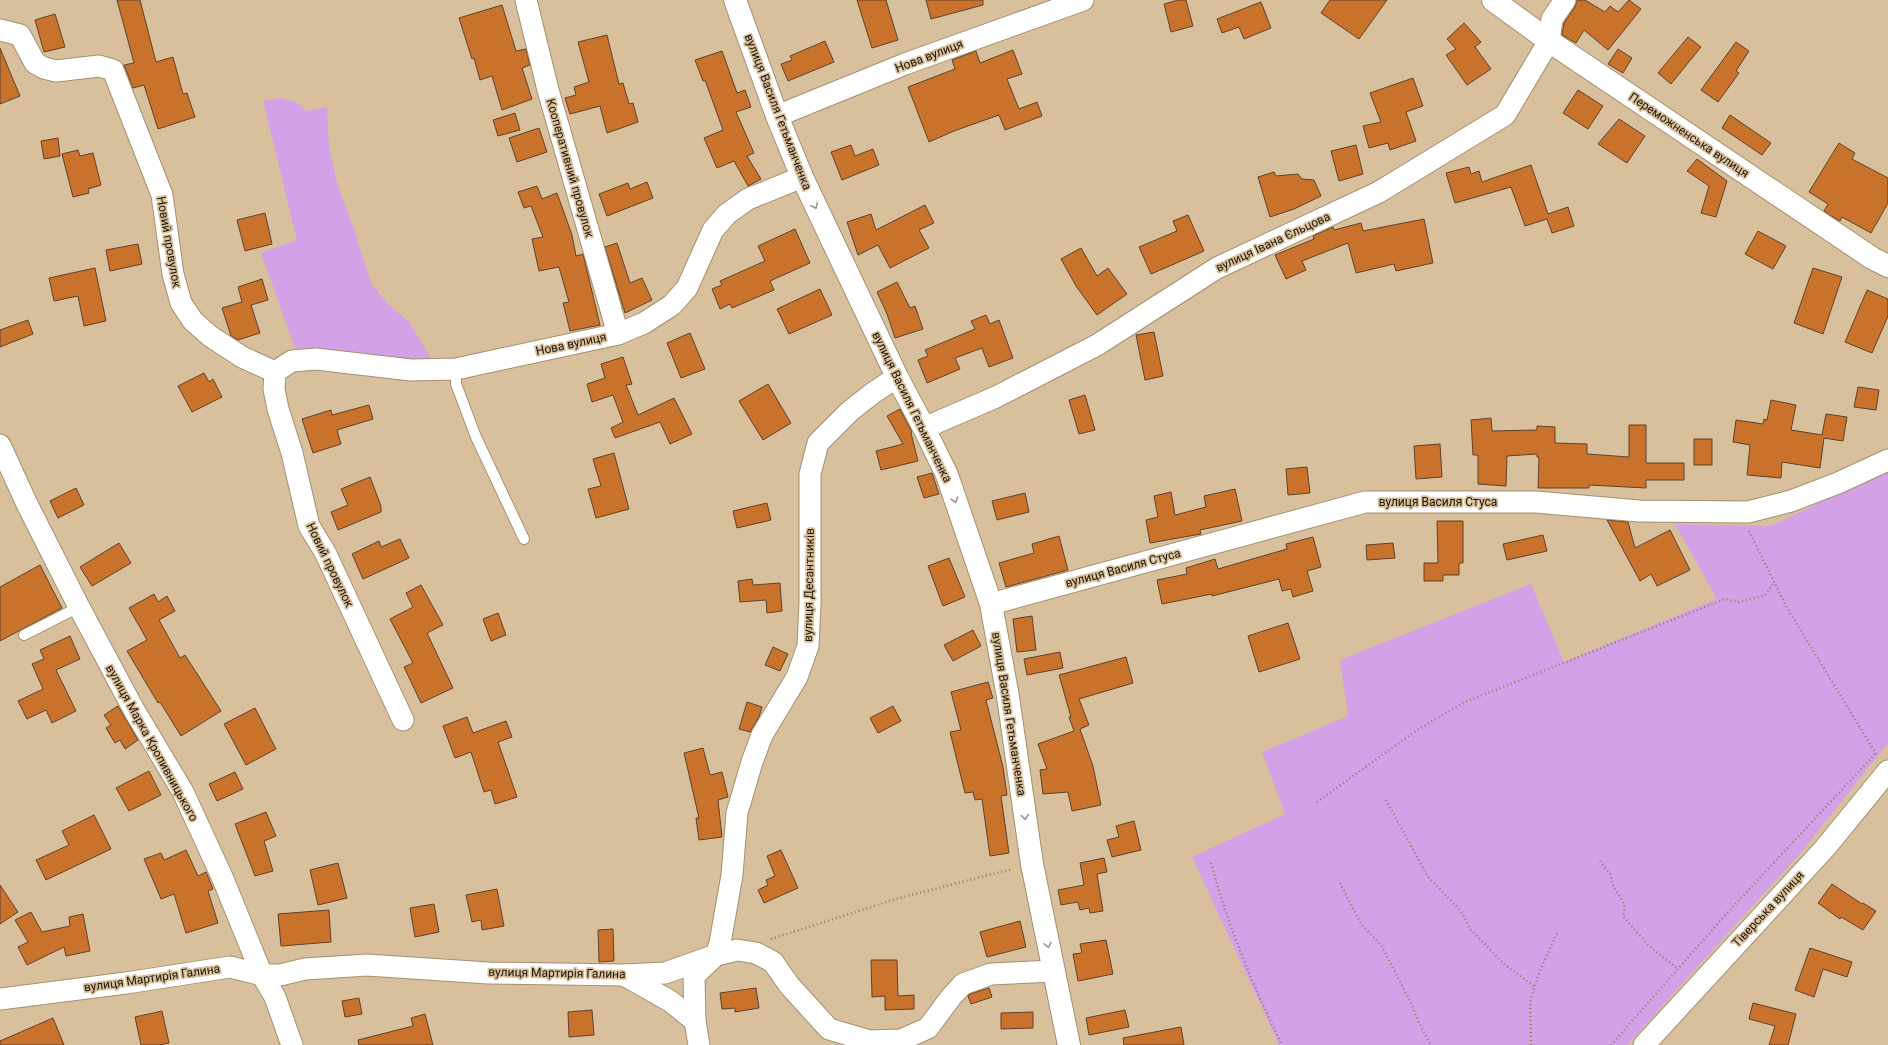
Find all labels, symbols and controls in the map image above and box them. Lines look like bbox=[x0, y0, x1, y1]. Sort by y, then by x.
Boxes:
street label: вулиця Василя Гетьманченка bbox=[742, 32, 814, 192]
street label: Нова вулиця bbox=[893, 37, 965, 75]
street label: Переможненська вулиця bbox=[1626, 90, 1752, 180]
street label: Кооперативний провулок bbox=[543, 97, 597, 240]
street label: Новий провулок bbox=[154, 195, 184, 289]
one-way arrow bbox=[810, 201, 818, 209]
street label: вулиця Івана Єльцова bbox=[1213, 209, 1333, 275]
street label: вулиця Василя Гетьманченка bbox=[869, 329, 955, 485]
street label: Нова вулиця bbox=[535, 330, 607, 358]
street label: вулиця Василя Стуса bbox=[1379, 495, 1497, 509]
one-way arrow bbox=[950, 496, 959, 503]
street label: Новий провулок bbox=[304, 521, 357, 610]
street label: вулиця Десантників bbox=[801, 528, 817, 642]
street label: вулиця Василя Стуса bbox=[1064, 546, 1182, 590]
street label: вулиця Василя Гетьманченка bbox=[989, 631, 1029, 797]
street label: вулиця Марка Кропивницького bbox=[103, 662, 201, 824]
one-way arrow bbox=[1020, 814, 1029, 820]
street label: Тіверська вулиця bbox=[1729, 868, 1807, 950]
one-way arrow bbox=[1044, 942, 1052, 948]
street label: вулиця Мартирія Галина bbox=[83, 962, 221, 994]
street label: вулиця Мартирія Галина bbox=[488, 965, 626, 981]

